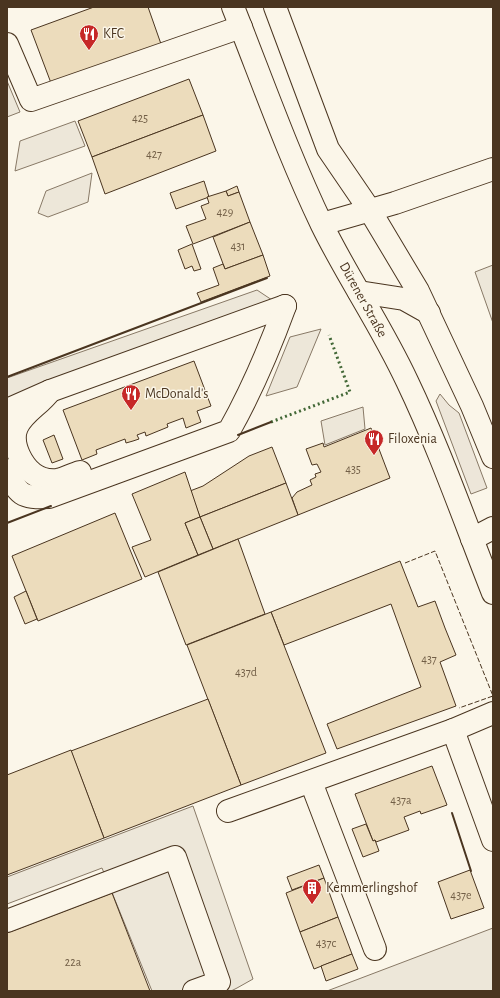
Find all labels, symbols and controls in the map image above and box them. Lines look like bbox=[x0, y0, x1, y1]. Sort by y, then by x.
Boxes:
restaurant icon: KFC bbox=[78, 23, 100, 51]
place label: KFC bbox=[103, 27, 124, 41]
house number: 425 bbox=[132, 112, 148, 124]
house number: 427 bbox=[146, 148, 162, 160]
house number: 429 bbox=[217, 206, 234, 218]
house number: 431 bbox=[231, 240, 245, 252]
street label: Dürener Straße bbox=[337, 260, 389, 340]
restaurant icon: McDonald's bbox=[120, 383, 142, 411]
place label: McDonald's bbox=[145, 387, 208, 401]
restaurant icon: Filoxenia bbox=[363, 428, 385, 456]
place label: Filoxenia bbox=[388, 432, 438, 446]
house number: 435 bbox=[345, 463, 361, 475]
house number: 437 bbox=[421, 653, 437, 665]
house number: 437d bbox=[235, 666, 257, 678]
house number: 437a bbox=[390, 794, 412, 806]
building icon: Kemmerlingshof bbox=[301, 877, 323, 905]
place label: Kemmerlingshof bbox=[326, 881, 418, 895]
house number: 437e bbox=[450, 889, 472, 901]
house number: 437c bbox=[316, 937, 337, 949]
house number: 22a bbox=[65, 956, 82, 968]

